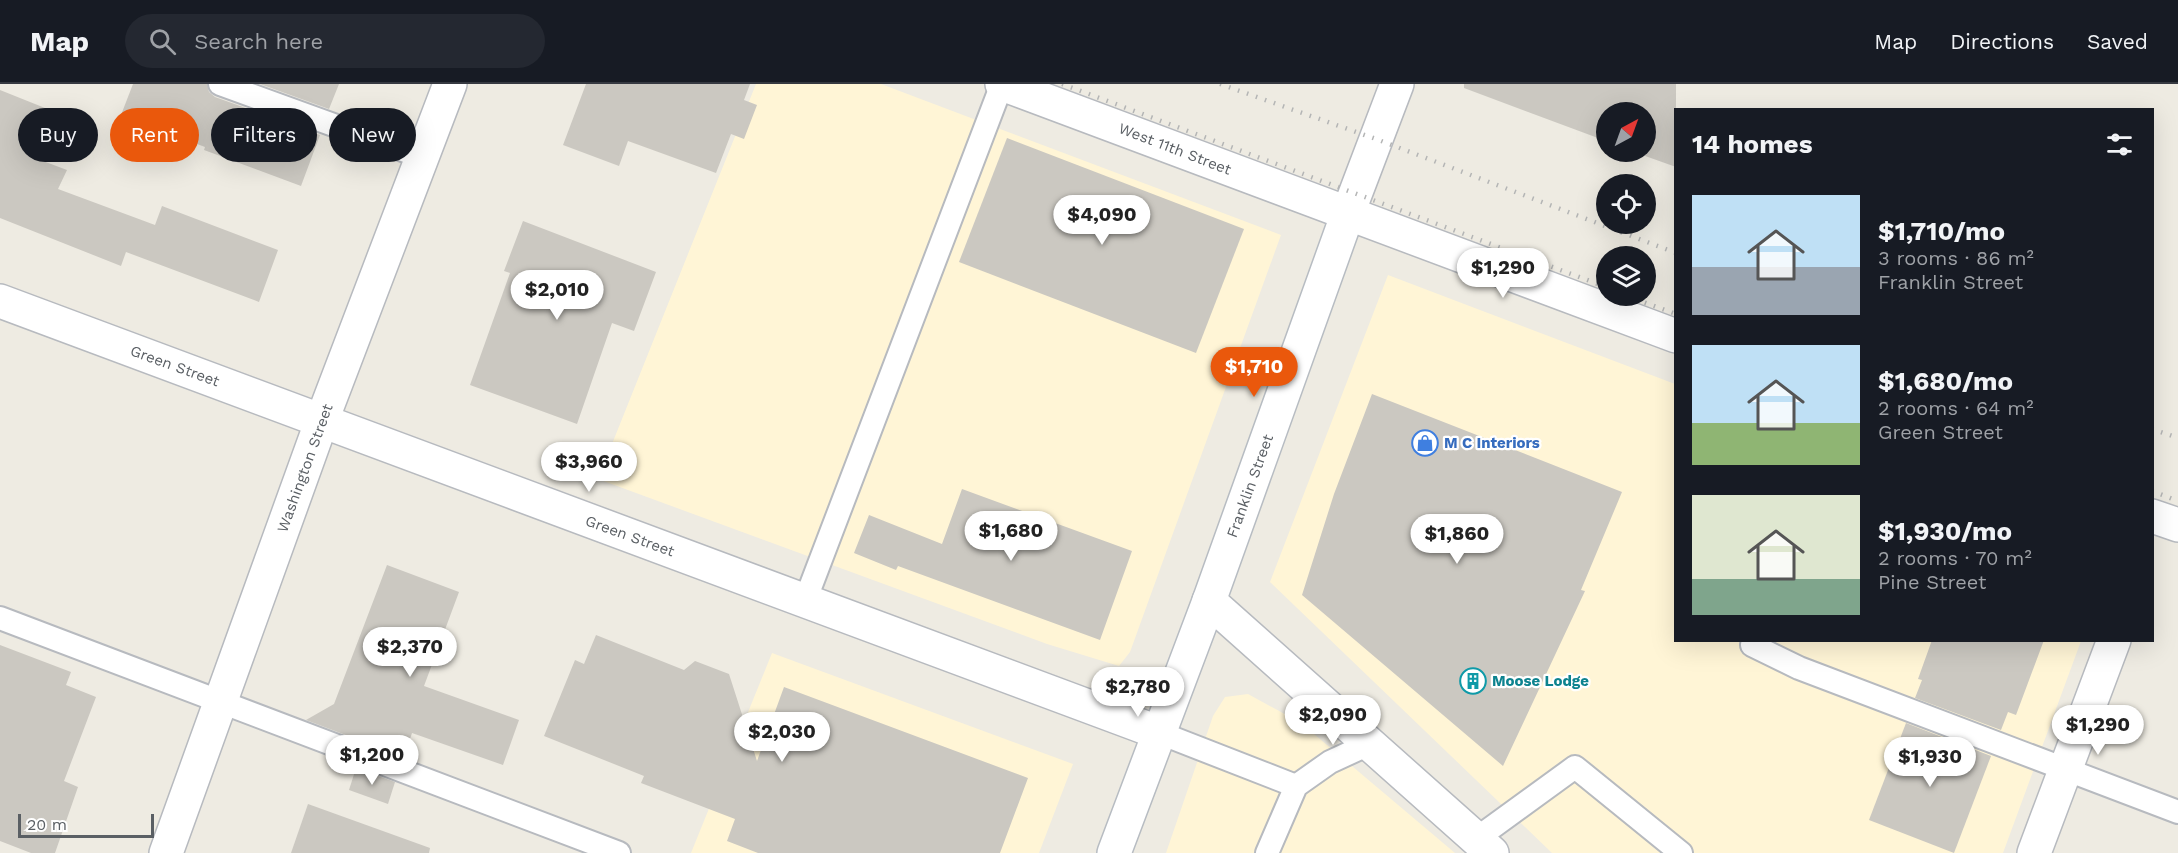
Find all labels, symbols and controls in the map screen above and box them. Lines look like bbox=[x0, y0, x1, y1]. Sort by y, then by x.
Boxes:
search box bbox=[125, 14, 545, 68]
text: Map bbox=[30, 25, 89, 58]
icon: search bbox=[146, 25, 179, 58]
text: Search here bbox=[194, 29, 323, 54]
text: Map bbox=[1874, 29, 1917, 54]
text: Directions bbox=[1950, 29, 2054, 54]
text: Saved bbox=[2087, 29, 2148, 54]
north arrow bbox=[1596, 102, 1656, 162]
map controls bbox=[1596, 102, 1656, 306]
chip: Buy bbox=[18, 108, 98, 162]
chip: Rent bbox=[110, 108, 199, 162]
chip: Filters bbox=[211, 108, 317, 162]
chip: New bbox=[329, 108, 416, 162]
street label: West 11th Street bbox=[1116, 119, 1234, 179]
icon: filters bbox=[2103, 128, 2136, 161]
text: 14 homes bbox=[1692, 129, 1813, 159]
button: locate bbox=[1596, 174, 1656, 234]
pin: $4,090 bbox=[1053, 195, 1151, 246]
text: $4,090 bbox=[1067, 202, 1137, 226]
text: $1,710/mo bbox=[1878, 216, 2005, 246]
icon: home bbox=[1740, 219, 1812, 291]
button: layers bbox=[1596, 246, 1656, 306]
text: 3 rooms · 86 m² bbox=[1878, 246, 2034, 270]
pin: $1,290 bbox=[1454, 248, 1552, 299]
text: $1,290 bbox=[1471, 255, 1535, 279]
pin: $2,010 bbox=[508, 270, 606, 321]
text: Franklin Street bbox=[1878, 270, 2023, 294]
text: $2,010 bbox=[525, 277, 589, 301]
street label: Green Street bbox=[128, 342, 223, 391]
pin: $1,710 bbox=[1205, 347, 1303, 398]
text: $1,710 bbox=[1225, 354, 1283, 378]
text: $1,680/mo bbox=[1878, 366, 2013, 396]
icon: home bbox=[1740, 369, 1812, 441]
text: 2 rooms · 64 m² bbox=[1878, 396, 2034, 420]
street label: Washington Street bbox=[273, 401, 337, 535]
text: Green Street bbox=[1878, 420, 2003, 444]
shop icon: M C Interiors bbox=[1410, 428, 1440, 458]
street label: Franklin Street bbox=[1223, 431, 1277, 540]
place label: M C Interiors bbox=[1444, 434, 1540, 452]
pin: $3,960 bbox=[540, 442, 638, 493]
text: $3,960 bbox=[555, 449, 623, 473]
pin: $1,680 bbox=[962, 511, 1060, 562]
street label: Green Street bbox=[583, 512, 678, 561]
pin: $1,860 bbox=[1408, 514, 1506, 565]
text: $1,930/mo bbox=[1878, 516, 2012, 546]
text: $1,680 bbox=[979, 518, 1043, 542]
icon: home bbox=[1740, 519, 1812, 591]
text: $1,860 bbox=[1425, 521, 1489, 545]
text: 2 rooms · 70 m² bbox=[1878, 546, 2032, 570]
text: Pine Street bbox=[1878, 570, 1986, 594]
pin: $2,370 bbox=[361, 627, 459, 678]
text: $2,370 bbox=[377, 634, 443, 658]
building icon: Moose Lodge bbox=[1458, 666, 1488, 696]
pin: $2,780 bbox=[1089, 667, 1187, 718]
place label: Moose Lodge bbox=[1492, 672, 1589, 690]
text: $2,780 bbox=[1105, 674, 1171, 698]
pin: $2,090 bbox=[1284, 695, 1382, 746]
text: $2,090 bbox=[1299, 702, 1367, 726]
pin: $1,290 bbox=[2049, 705, 2147, 756]
pin: $2,030 bbox=[733, 712, 831, 763]
text: $1,290 bbox=[2066, 712, 2130, 736]
text: $2,030 bbox=[748, 719, 816, 743]
pin: $1,200 bbox=[323, 735, 421, 786]
pin: $1,930 bbox=[1881, 737, 1979, 788]
text: $1,200 bbox=[340, 742, 404, 766]
text: $1,930 bbox=[1898, 744, 1962, 768]
scale bar bbox=[18, 811, 154, 838]
text: 20 m bbox=[27, 815, 67, 834]

